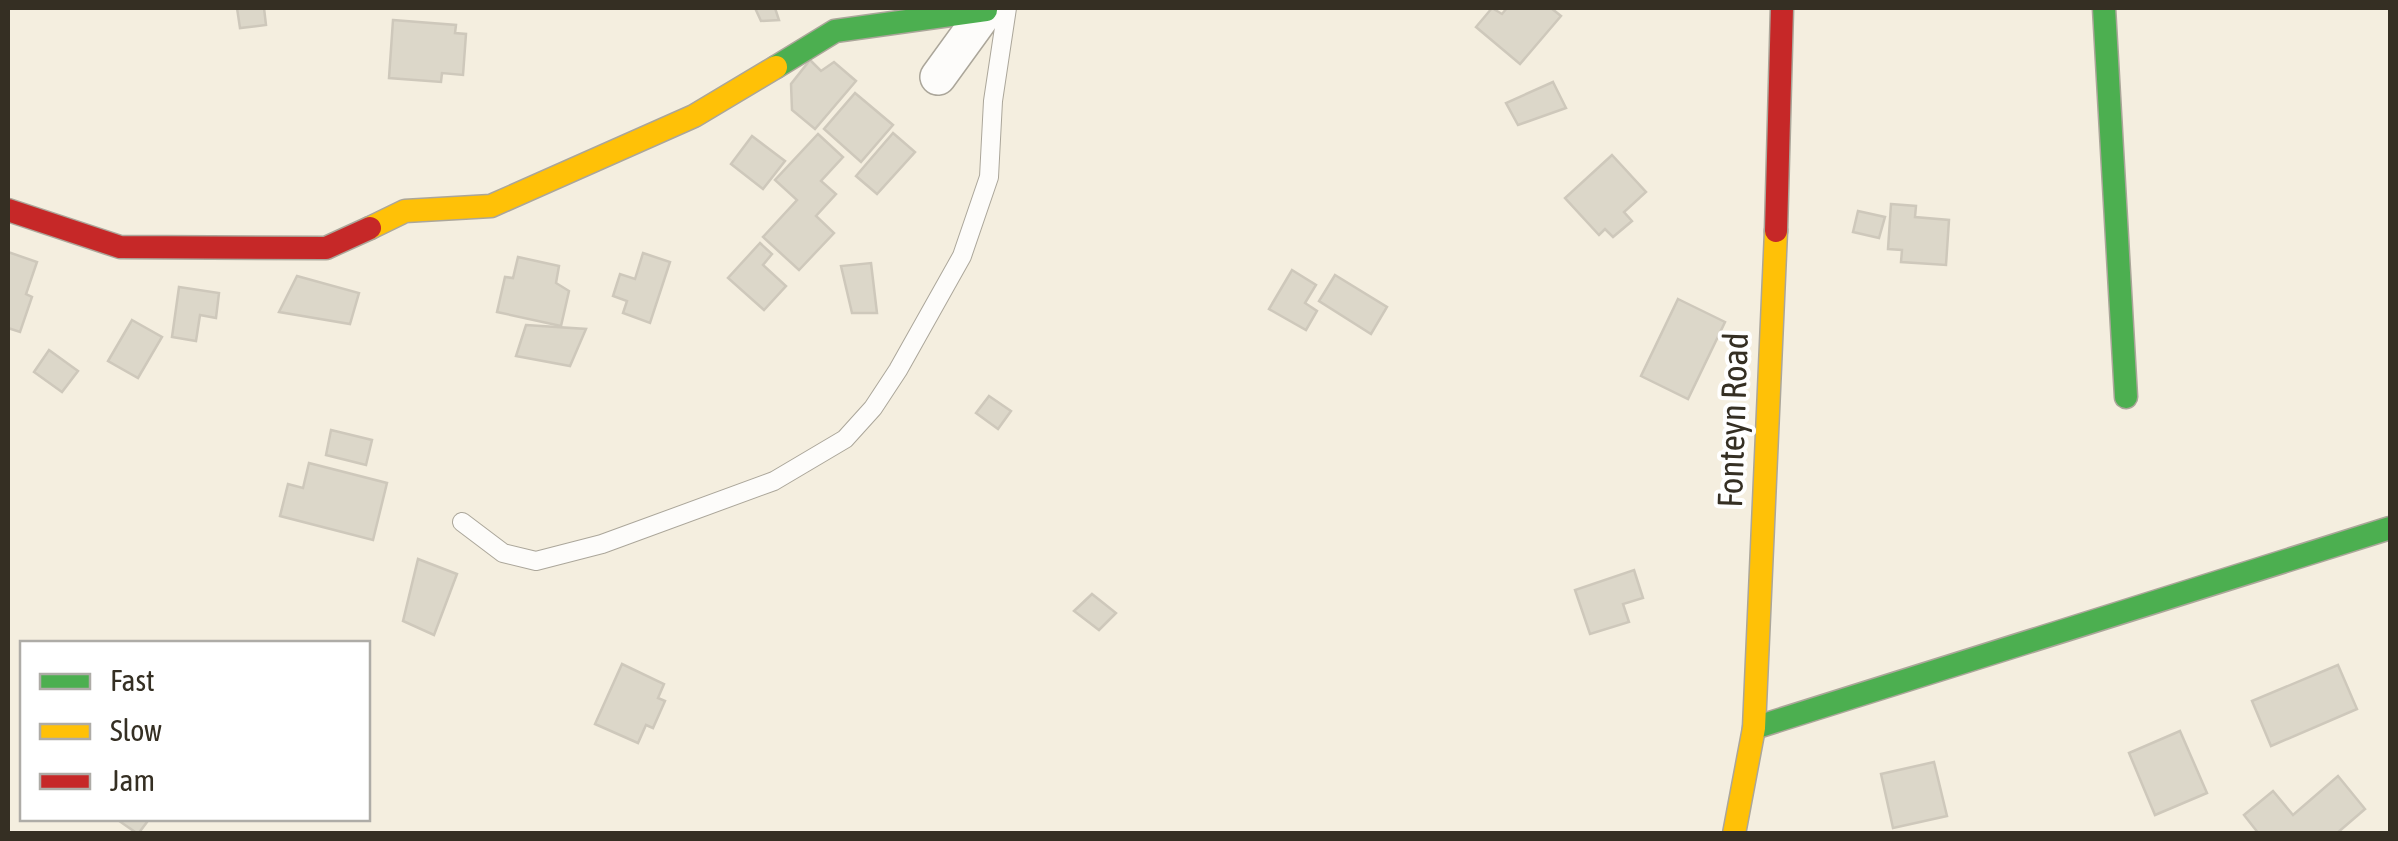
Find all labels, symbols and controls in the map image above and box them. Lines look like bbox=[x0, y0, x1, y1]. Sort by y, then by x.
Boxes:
street label: Fonteyn Road bbox=[1709, 332, 1755, 508]
legend bbox=[20, 641, 370, 821]
text: Fast bbox=[110, 663, 155, 697]
text: Slow bbox=[110, 713, 162, 747]
text: Jam bbox=[110, 763, 155, 797]

